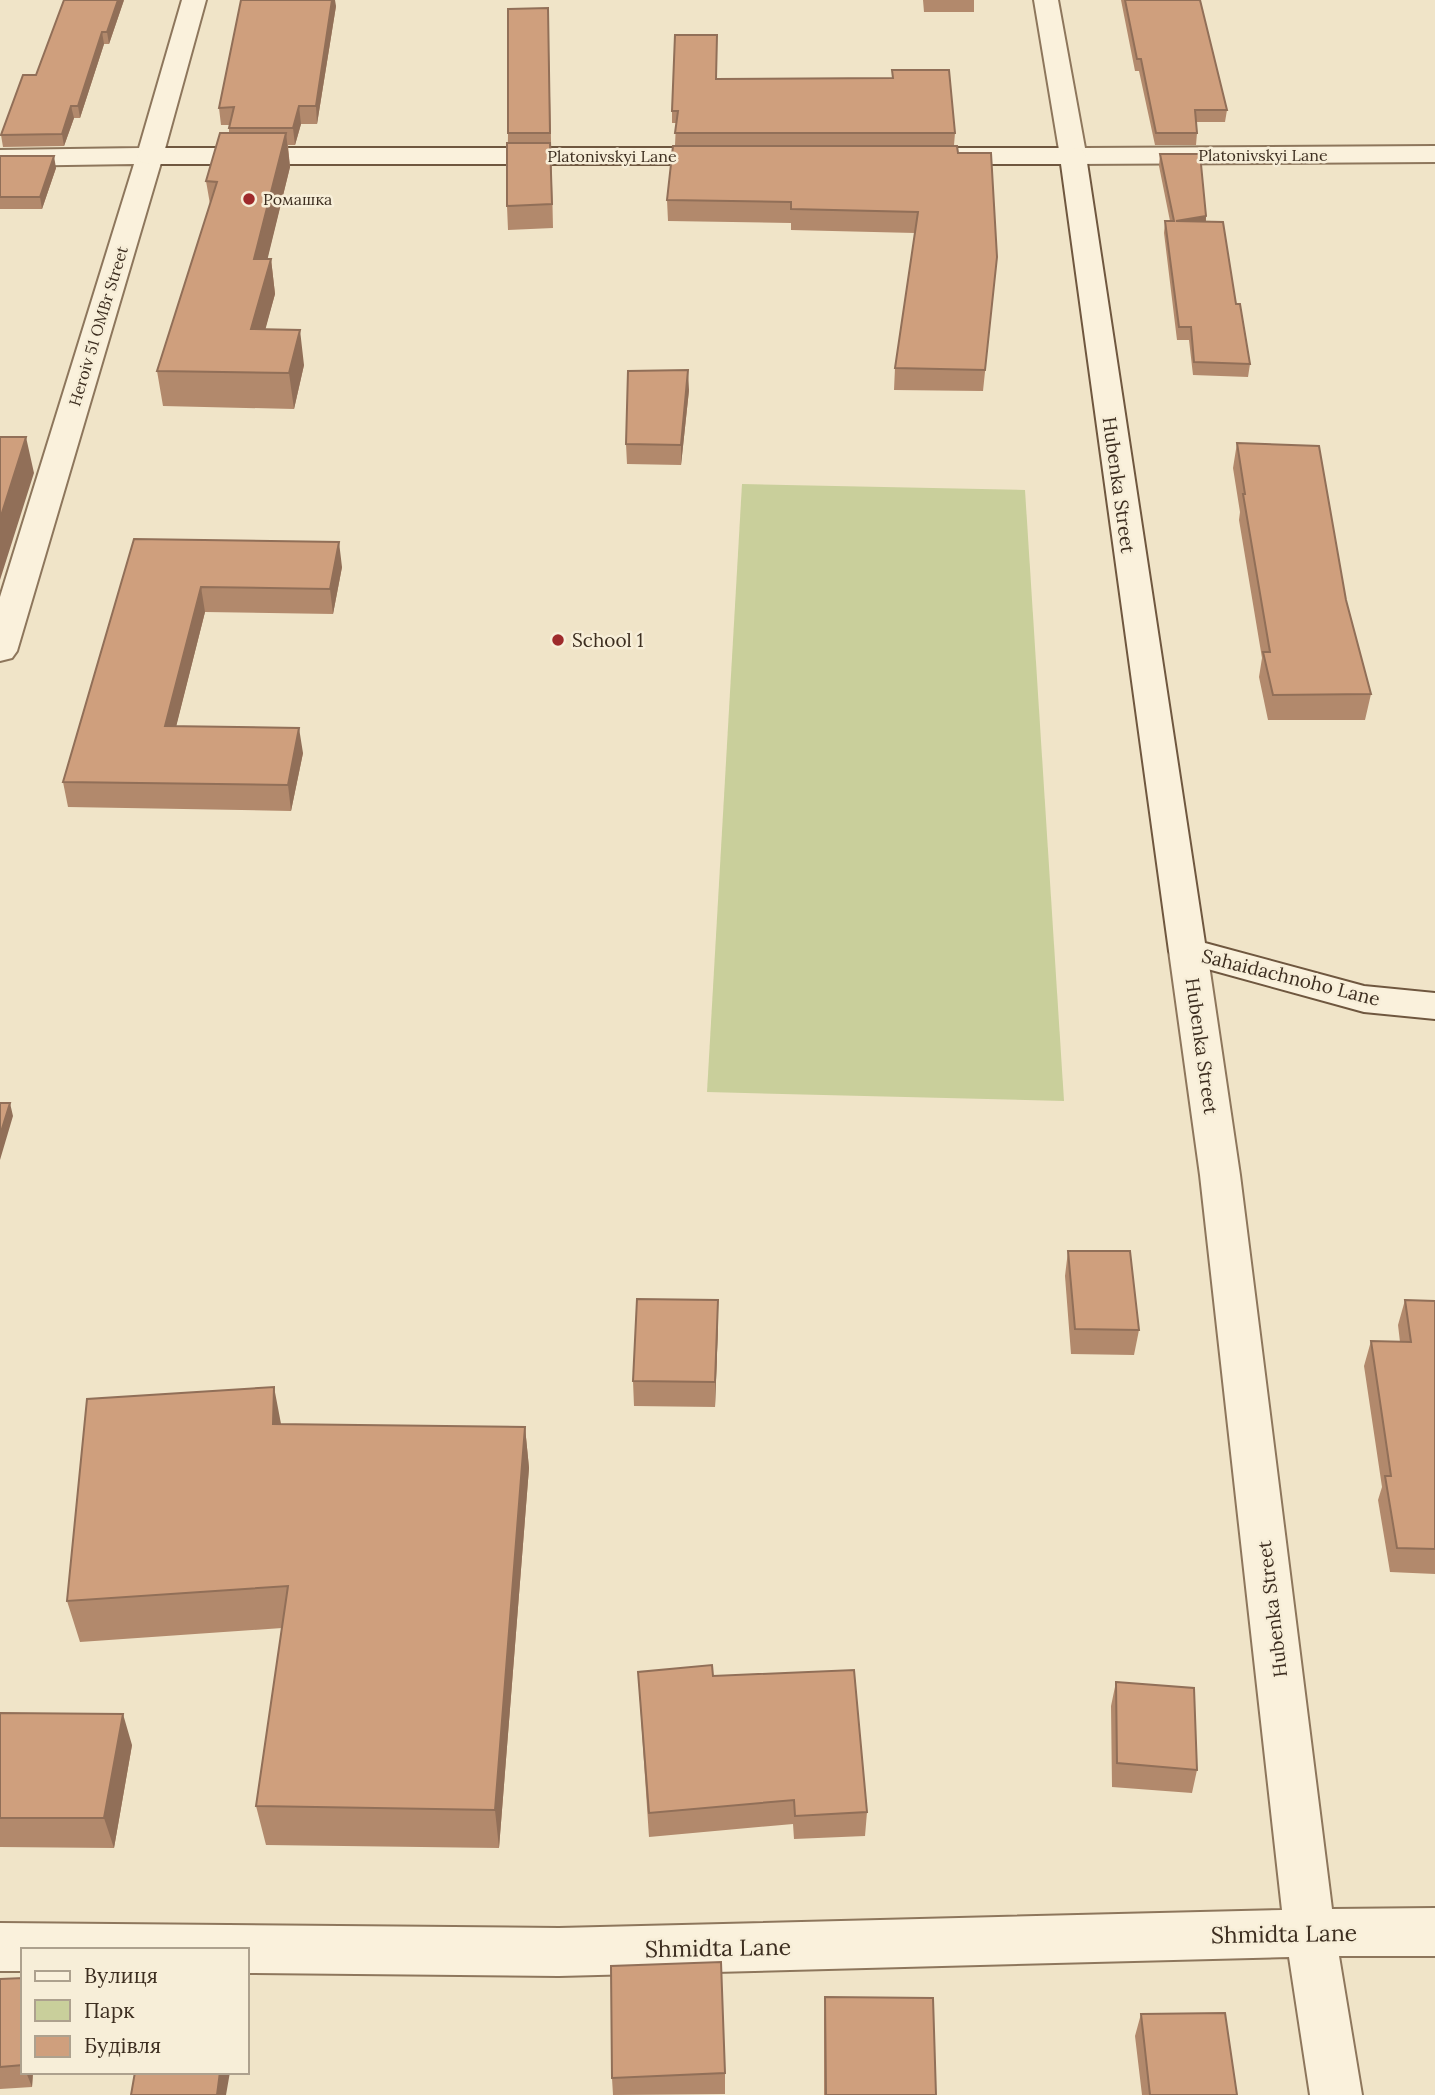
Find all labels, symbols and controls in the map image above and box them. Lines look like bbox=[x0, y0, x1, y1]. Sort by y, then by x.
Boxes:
street label: Platonivskyi Lane bbox=[1198, 145, 1328, 165]
street label: Platonivskyi Lane bbox=[547, 146, 677, 166]
place label: Ромашка bbox=[263, 189, 332, 209]
marker: Ромашка bbox=[241, 191, 257, 207]
street label: Heroiv 51 OMBr Street bbox=[64, 243, 132, 408]
street label: Hubenka Street bbox=[1098, 415, 1141, 555]
place label: School 1 bbox=[572, 628, 644, 652]
marker: School 1 bbox=[550, 632, 566, 648]
street label: Sahaidachnoho Lane bbox=[1199, 943, 1383, 1011]
street label: Hubenka Street bbox=[1181, 976, 1224, 1116]
street label: Hubenka Street bbox=[1252, 1539, 1292, 1679]
street label: Shmidta Lane bbox=[1211, 1918, 1357, 1949]
street label: Shmidta Lane bbox=[645, 1932, 791, 1963]
legend bbox=[21, 1948, 248, 2074]
text: Вулиця bbox=[84, 1962, 158, 1989]
text: Парк bbox=[84, 1997, 135, 2024]
text: Будівля bbox=[84, 2032, 161, 2059]

